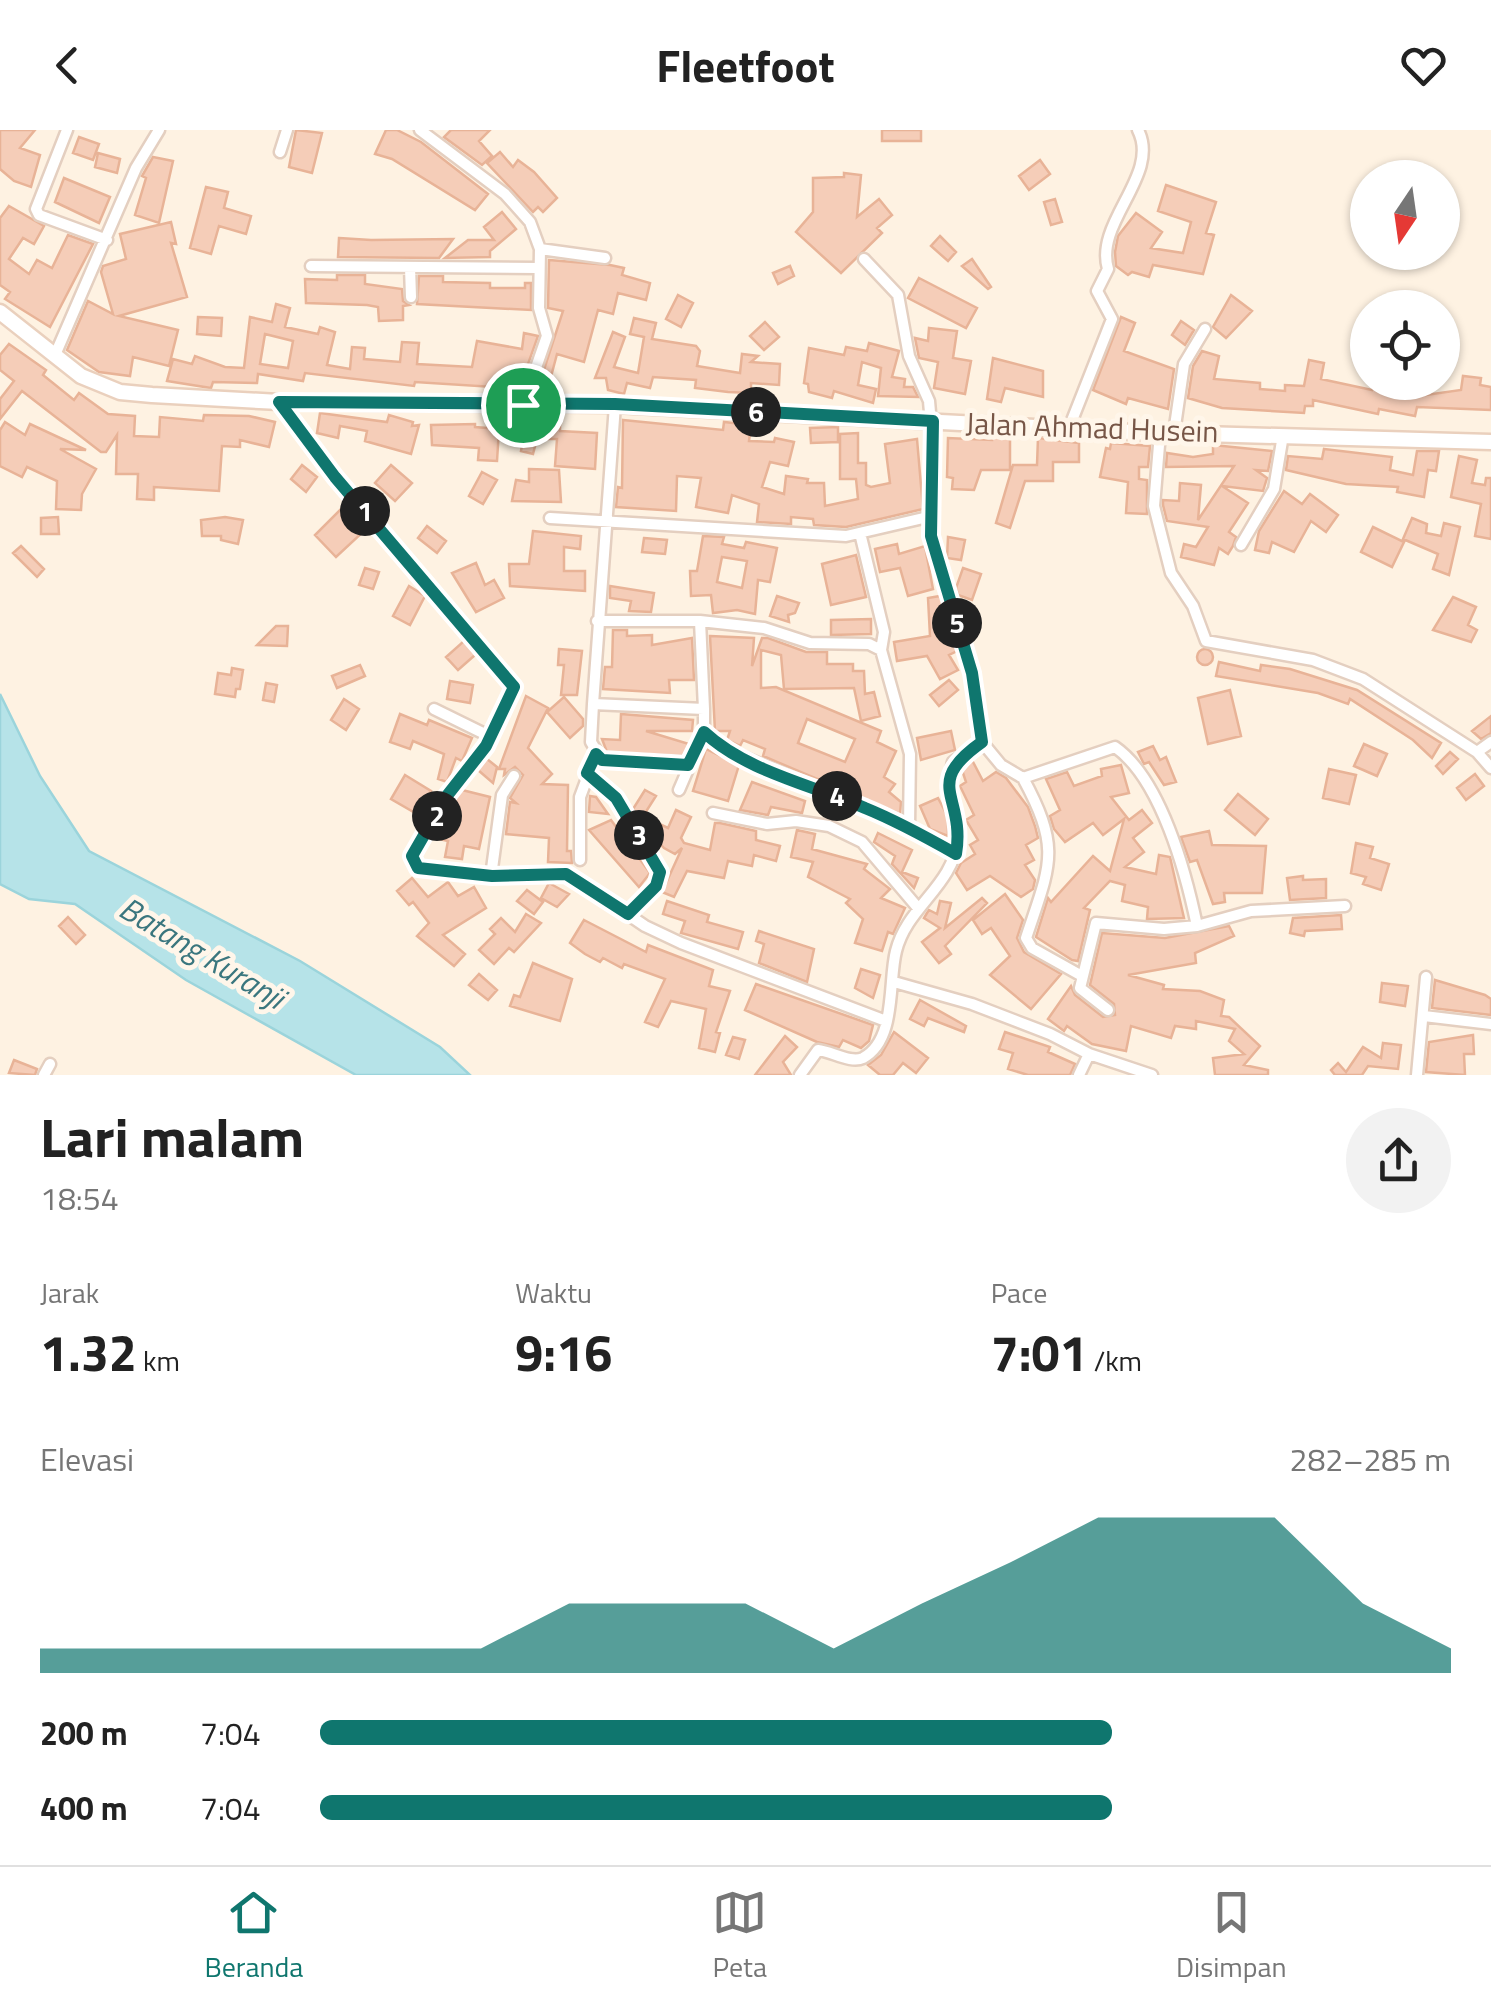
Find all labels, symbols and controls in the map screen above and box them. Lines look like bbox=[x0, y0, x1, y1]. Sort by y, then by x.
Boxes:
text: Fleetfoot bbox=[656, 31, 835, 99]
icon: back bbox=[40, 38, 95, 93]
icon: heart bbox=[1396, 38, 1451, 93]
north arrow bbox=[1350, 160, 1460, 270]
map controls bbox=[1350, 160, 1460, 400]
button: locate bbox=[1350, 290, 1460, 400]
pin bbox=[481, 363, 566, 448]
icon: arrive bbox=[496, 378, 551, 433]
pin: 6 bbox=[731, 387, 781, 437]
text: 6 bbox=[748, 390, 764, 433]
street label: Jalan Ahmad Husein bbox=[965, 400, 1219, 454]
pin: 1 bbox=[340, 486, 390, 536]
text: 1 bbox=[357, 489, 373, 532]
pin: 5 bbox=[932, 598, 982, 648]
text: 5 bbox=[949, 601, 965, 644]
pin: 4 bbox=[812, 771, 862, 821]
text: 4 bbox=[829, 774, 845, 817]
pin: 2 bbox=[412, 791, 462, 841]
text: 2 bbox=[429, 794, 445, 837]
pin: 3 bbox=[614, 810, 664, 860]
text: 3 bbox=[631, 813, 647, 856]
water label: Batang Kuranji bbox=[111, 884, 297, 1022]
text: Lari malam bbox=[40, 1095, 304, 1178]
button: share bbox=[1346, 1108, 1451, 1213]
text: 18:54 bbox=[40, 1174, 119, 1222]
text: Jarak bbox=[40, 1271, 99, 1314]
text: Waktu bbox=[515, 1271, 592, 1314]
text: Pace bbox=[991, 1271, 1047, 1314]
text: 1.32 bbox=[40, 1314, 137, 1390]
text: 9:16 bbox=[515, 1314, 612, 1390]
text: 7:01 bbox=[991, 1314, 1087, 1390]
text: km bbox=[137, 1339, 180, 1382]
text: /km bbox=[1087, 1339, 1142, 1382]
text: Elevasi bbox=[40, 1435, 134, 1483]
text: 282–285 m bbox=[1289, 1435, 1451, 1483]
text: 200 m bbox=[40, 1709, 128, 1757]
text: 7:04 bbox=[200, 1709, 261, 1757]
text: 400 m bbox=[40, 1784, 128, 1832]
text: 7:04 bbox=[200, 1784, 261, 1832]
tab: Beranda bbox=[204, 1885, 303, 1988]
tab: Peta bbox=[712, 1885, 767, 1988]
tab: Disimpan bbox=[1176, 1885, 1287, 1988]

